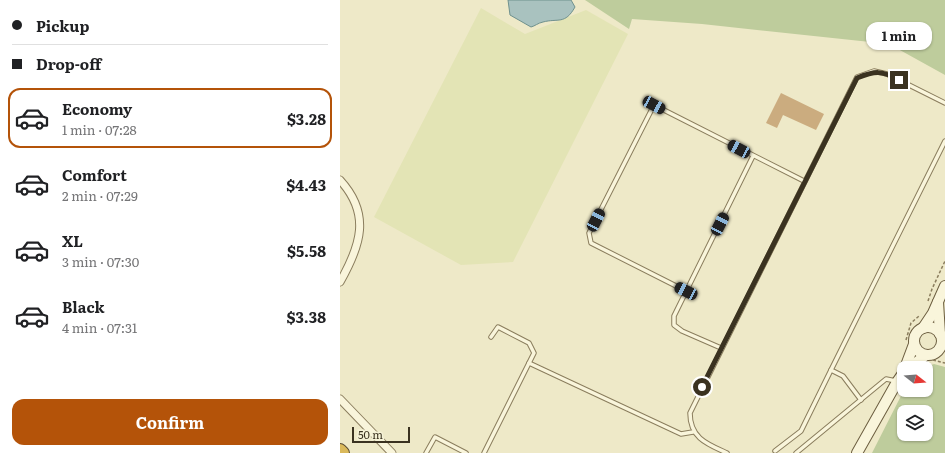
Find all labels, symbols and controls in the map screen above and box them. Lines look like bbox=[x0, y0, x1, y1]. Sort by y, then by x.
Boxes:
text: Pickup bbox=[36, 14, 89, 37]
callout: 1 min bbox=[866, 22, 932, 50]
text: 1 min bbox=[882, 26, 916, 45]
text: Drop-off bbox=[36, 52, 101, 75]
route end bbox=[890, 71, 908, 89]
car bbox=[641, 94, 667, 116]
text: Economy bbox=[62, 97, 132, 120]
icon: car bbox=[14, 100, 50, 136]
text: $3.28 bbox=[287, 107, 326, 130]
text: 1 min · 07:28 bbox=[62, 120, 137, 139]
car bbox=[726, 138, 752, 160]
text: Comfort bbox=[62, 163, 127, 186]
icon: car bbox=[14, 166, 50, 202]
text: $4.43 bbox=[286, 173, 326, 196]
text: 2 min · 07:29 bbox=[62, 186, 138, 205]
car bbox=[585, 207, 607, 233]
car bbox=[709, 211, 731, 237]
text: XL bbox=[62, 229, 83, 252]
icon: car bbox=[14, 232, 50, 268]
text: $5.58 bbox=[287, 239, 326, 262]
text: 3 min · 07:30 bbox=[62, 252, 139, 271]
car bbox=[673, 280, 699, 302]
text: Black bbox=[62, 295, 105, 318]
icon: car bbox=[14, 298, 50, 334]
text: $3.38 bbox=[287, 305, 326, 328]
text: 4 min · 07:31 bbox=[62, 318, 137, 337]
north arrow bbox=[897, 361, 933, 397]
map controls bbox=[897, 361, 933, 441]
route start bbox=[693, 378, 711, 396]
button: Confirm bbox=[12, 399, 328, 445]
button: layers bbox=[897, 405, 933, 441]
scale bar bbox=[352, 425, 410, 444]
text: 50 m bbox=[358, 426, 383, 442]

